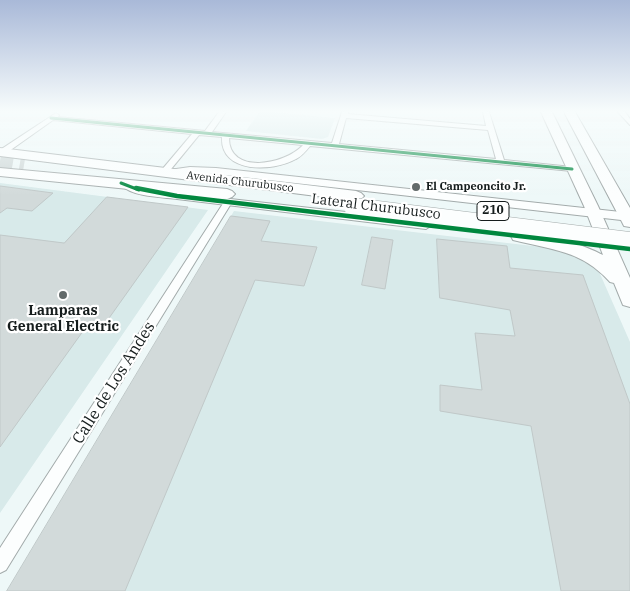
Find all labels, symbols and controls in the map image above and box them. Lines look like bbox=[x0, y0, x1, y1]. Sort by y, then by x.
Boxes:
street label: Avenida Churubusco bbox=[186, 169, 294, 195]
place label: El Campeoncito Jr. bbox=[426, 180, 526, 194]
marker: El Campeoncito Jr. bbox=[410, 181, 422, 193]
street label: Lateral Churubusco bbox=[310, 191, 442, 223]
road number: 210 bbox=[477, 202, 509, 220]
marker: Lamparas General Electric bbox=[57, 289, 69, 301]
place label: Lamparas General Electric bbox=[7, 303, 119, 336]
street label: Calle de Los Andes bbox=[69, 318, 159, 448]

